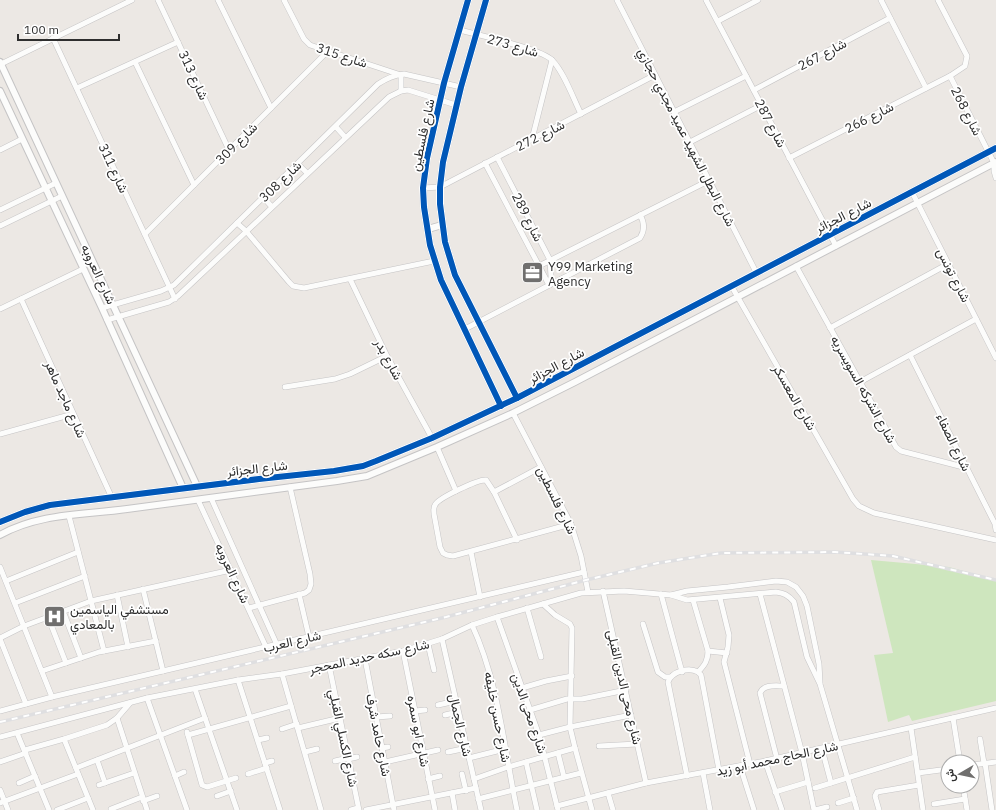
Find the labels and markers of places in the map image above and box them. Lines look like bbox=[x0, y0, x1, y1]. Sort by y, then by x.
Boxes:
place label: Y99 Marketing Agency bbox=[548, 258, 633, 290]
office icon: Y99 Marketing Agency bbox=[519, 260, 545, 286]
place label: مستشفي الياسمين بالمعادي bbox=[70, 601, 169, 635]
hospital icon: مستشفي الياسمين بالمعادي bbox=[41, 603, 67, 629]

